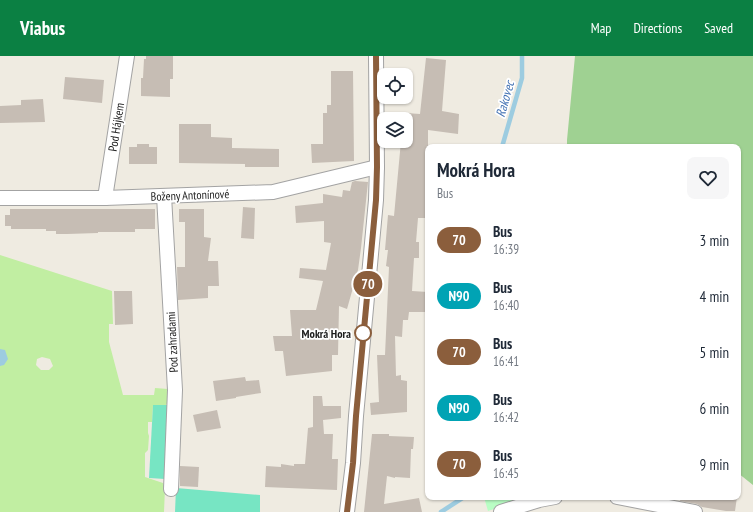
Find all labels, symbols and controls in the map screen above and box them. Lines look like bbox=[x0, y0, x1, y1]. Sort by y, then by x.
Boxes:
text: Viabus bbox=[20, 16, 65, 40]
text: Map bbox=[591, 19, 611, 37]
text: Directions bbox=[633, 19, 682, 37]
text: Saved bbox=[704, 19, 733, 37]
map controls bbox=[377, 68, 413, 148]
button: locate bbox=[377, 68, 413, 104]
water label: Rakovec bbox=[492, 78, 519, 119]
street label: Pod Hájkem bbox=[105, 101, 127, 152]
button: layers bbox=[377, 112, 413, 148]
button: heart bbox=[687, 157, 729, 199]
text: Mokrá Hora bbox=[437, 158, 515, 182]
text: Bus bbox=[437, 185, 453, 202]
street label: Boženy Antonínové bbox=[150, 186, 230, 204]
text: Bus bbox=[493, 222, 512, 241]
text: 70 bbox=[452, 231, 466, 249]
text: 3 min bbox=[699, 231, 729, 250]
text: 16:39 bbox=[493, 241, 519, 258]
line badge: 70 bbox=[350, 271, 386, 297]
text: 70 bbox=[361, 275, 375, 293]
text: Bus bbox=[493, 278, 512, 297]
text: N90 bbox=[449, 287, 469, 305]
text: 4 min bbox=[699, 287, 729, 306]
text: 16:40 bbox=[493, 297, 519, 314]
street label: Pod zahradami bbox=[163, 311, 181, 373]
marker: Mokrá Hora bbox=[354, 324, 372, 342]
place label: Mokrá Hora bbox=[302, 326, 351, 341]
text: Bus bbox=[493, 334, 512, 353]
text: 70 bbox=[452, 343, 466, 361]
text: 5 min bbox=[699, 343, 729, 362]
text: 16:41 bbox=[493, 353, 519, 370]
text: Bus bbox=[493, 390, 512, 409]
text: N90 bbox=[449, 399, 469, 417]
text: 6 min bbox=[699, 399, 729, 418]
text: 16:42 bbox=[493, 409, 519, 426]
text: Bus bbox=[493, 446, 512, 465]
text: 70 bbox=[452, 455, 466, 473]
text: 9 min bbox=[699, 455, 729, 474]
text: 16:45 bbox=[493, 465, 519, 482]

